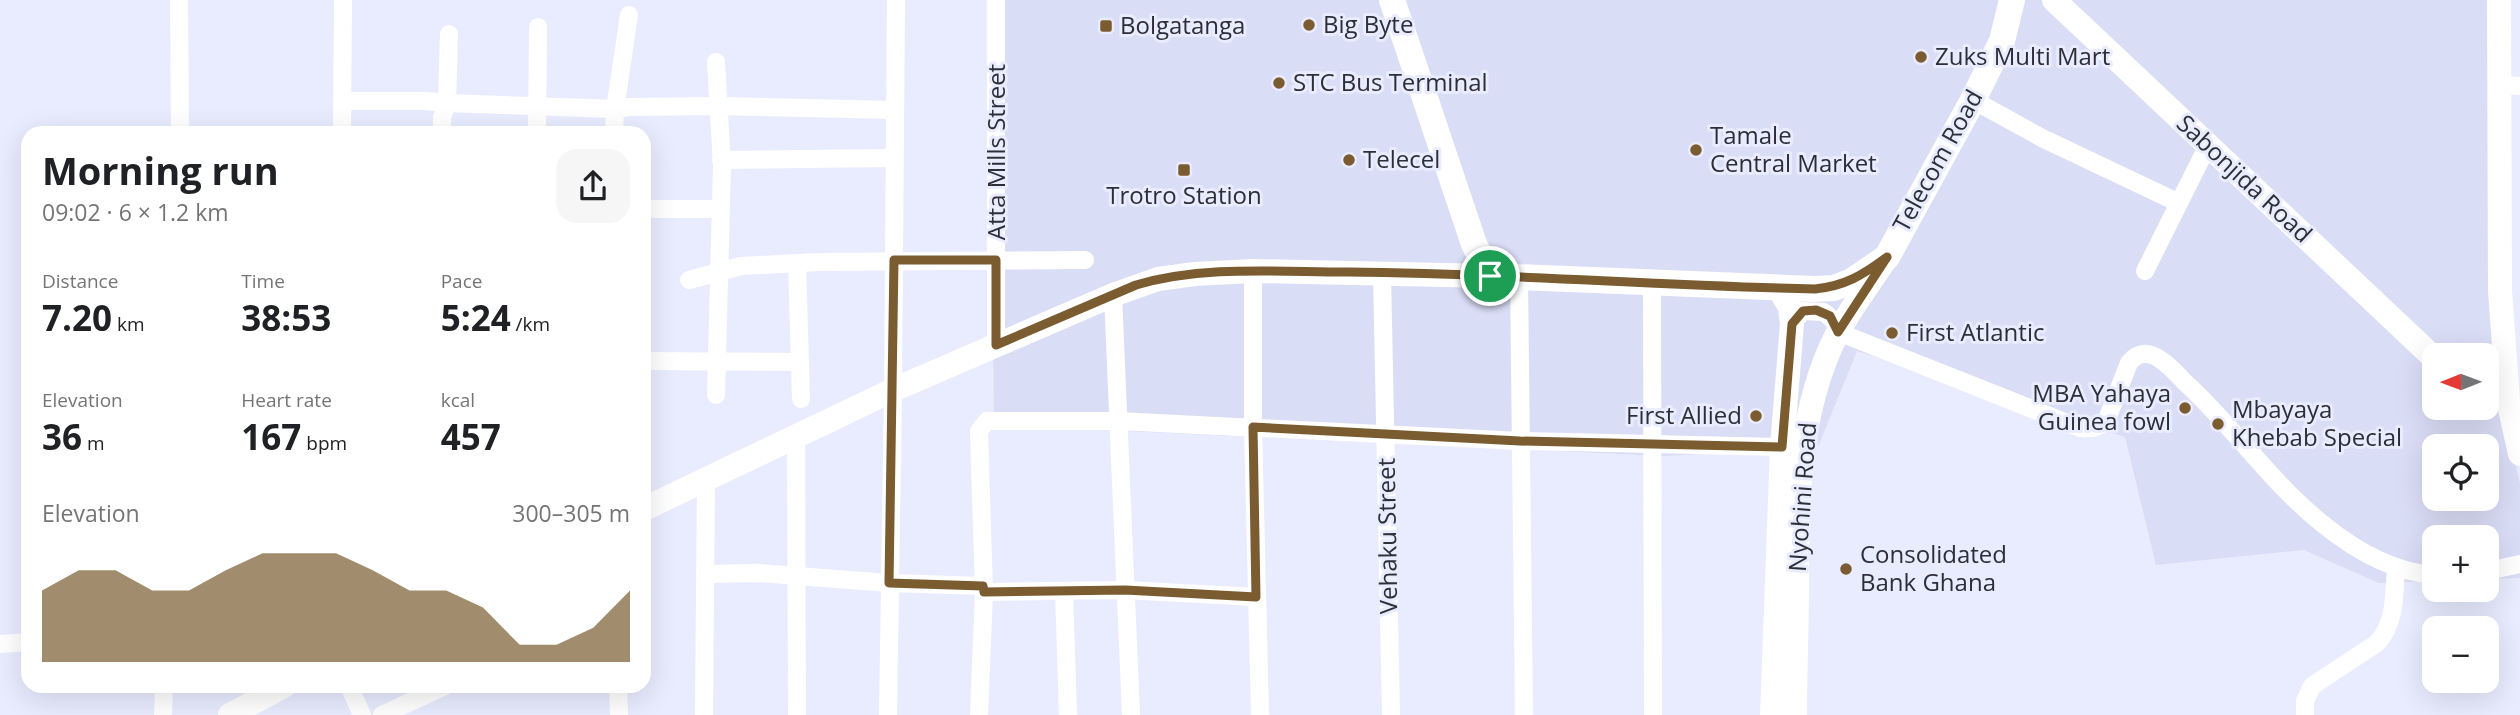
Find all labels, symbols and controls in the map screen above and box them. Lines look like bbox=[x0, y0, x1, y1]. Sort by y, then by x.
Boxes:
place label: Big Byte bbox=[1323, 7, 1413, 40]
place label: Bolgatanga bbox=[1120, 8, 1245, 41]
marker: Big Byte bbox=[1301, 17, 1317, 33]
marker: Bolgatanga bbox=[1098, 18, 1114, 34]
place label: Zuks Multi Mart bbox=[1935, 39, 2110, 72]
marker: Zuks Multi Mart bbox=[1913, 49, 1929, 65]
street label: Atta Mills Street bbox=[979, 64, 1012, 240]
place label: STC Bus Terminal bbox=[1293, 65, 1488, 98]
marker: STC Bus Terminal bbox=[1271, 75, 1287, 91]
street label: Telecom Road bbox=[1884, 83, 1989, 237]
street label: Sabonjida Road bbox=[2170, 107, 2320, 249]
place label: Tamale Central Market bbox=[1710, 118, 1877, 179]
place label: Telecel bbox=[1363, 142, 1440, 175]
marker: Tamale Central Market bbox=[1688, 142, 1704, 158]
text: Morning run bbox=[42, 144, 279, 196]
button: share bbox=[556, 149, 630, 223]
marker: Telecel bbox=[1341, 152, 1357, 168]
marker: Trotro Station bbox=[1176, 162, 1192, 178]
place label: Trotro Station bbox=[1106, 178, 1262, 211]
text: 09:02 · 6 × 1.2 km bbox=[42, 196, 229, 228]
pin bbox=[1460, 246, 1520, 306]
icon: arrive bbox=[1471, 257, 1509, 295]
text: Distance bbox=[42, 268, 118, 294]
text: Time bbox=[241, 268, 285, 294]
text: Pace bbox=[441, 268, 482, 294]
text: 7.20 bbox=[42, 294, 112, 341]
text: 38:53 bbox=[241, 294, 331, 341]
text: 5:24 bbox=[441, 294, 511, 341]
text: km bbox=[112, 311, 145, 337]
text: /km bbox=[511, 311, 550, 337]
place label: First Atlantic bbox=[1906, 315, 2044, 348]
marker: First Atlantic bbox=[1884, 325, 1900, 341]
north arrow bbox=[2422, 343, 2499, 420]
map controls bbox=[2422, 343, 2499, 693]
place label: MBA Yahaya Guinea fowl bbox=[2032, 376, 2171, 437]
text: Elevation bbox=[42, 387, 123, 413]
text: Heart rate bbox=[241, 387, 332, 413]
text: kcal bbox=[441, 387, 475, 413]
place label: Mbayaya Khebab Special bbox=[2232, 392, 2402, 453]
place label: First Allied bbox=[1626, 398, 1742, 431]
marker: MBA Yahaya Guinea fowl bbox=[2177, 400, 2193, 416]
marker: First Allied bbox=[1748, 408, 1764, 424]
text: 36 bbox=[42, 413, 82, 460]
text: 167 bbox=[241, 413, 301, 460]
text: 457 bbox=[441, 413, 501, 460]
marker: Mbayaya Khebab Special bbox=[2210, 416, 2226, 432]
street label: Nyohini Road bbox=[1780, 421, 1823, 573]
text: m bbox=[82, 430, 105, 456]
text: bpm bbox=[301, 430, 347, 456]
button: locate bbox=[2422, 434, 2499, 511]
street label: Vehaku Street bbox=[1369, 458, 1404, 615]
text: Elevation bbox=[42, 497, 140, 529]
text: 300–305 m bbox=[512, 497, 630, 529]
button: + bbox=[2422, 525, 2499, 602]
place label: Consolidated Bank Ghana bbox=[1860, 537, 2007, 598]
marker: Consolidated Bank Ghana bbox=[1838, 561, 1854, 577]
button: − bbox=[2422, 616, 2499, 693]

